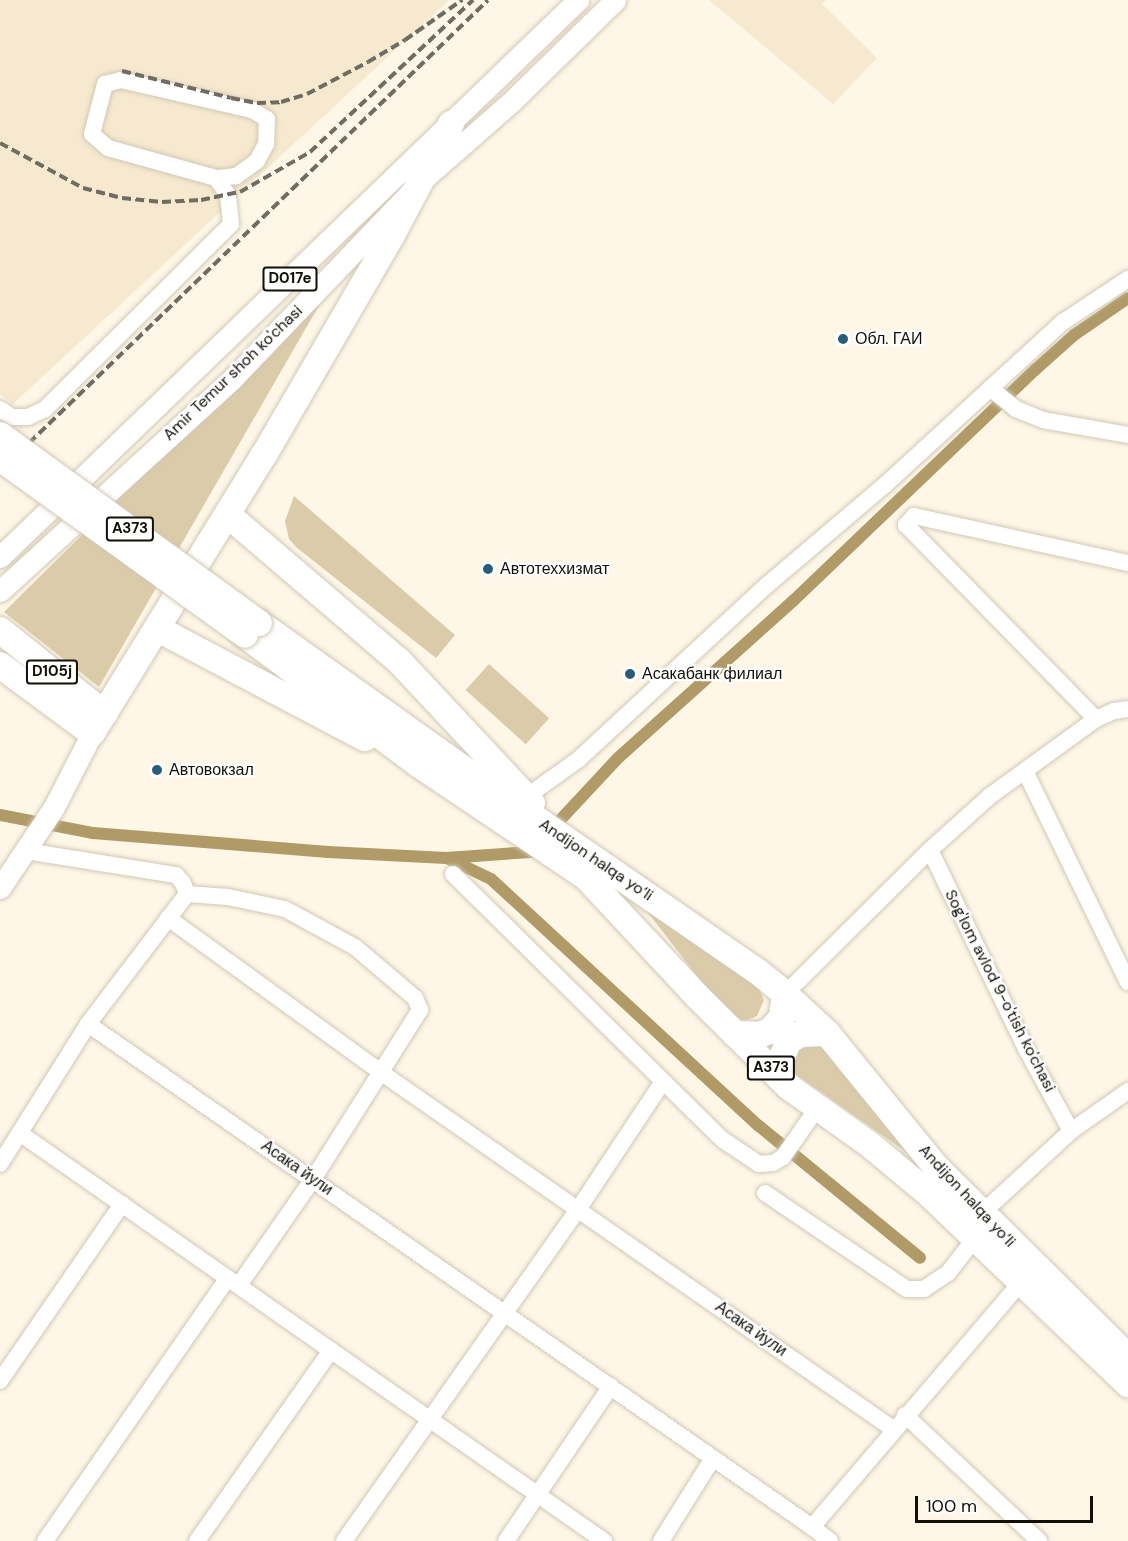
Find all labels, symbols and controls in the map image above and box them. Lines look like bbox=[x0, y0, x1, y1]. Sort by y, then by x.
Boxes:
road number: D017e bbox=[262, 267, 318, 291]
street label: Amir Temur shoh ko'chasi bbox=[159, 301, 307, 445]
place label: Обл. ГАИ bbox=[855, 329, 922, 349]
marker: Обл. ГАИ bbox=[836, 332, 850, 346]
road number: A373 bbox=[104, 517, 156, 541]
place label: Автотеххизмат bbox=[500, 559, 609, 579]
marker: Автотеххизмат bbox=[481, 562, 495, 576]
road number: D105j bbox=[25, 660, 79, 684]
place label: Асакабанк филиал bbox=[642, 664, 782, 684]
marker: Асакабанк филиал bbox=[623, 667, 637, 681]
place label: Автовокзал bbox=[169, 760, 254, 780]
marker: Автовокзал bbox=[150, 763, 164, 777]
street label: Andijon halqa yo‘li bbox=[535, 815, 657, 905]
street label: Sog'lom avlod 9-o'tish ko'chasi bbox=[941, 887, 1059, 1095]
road number: A373 bbox=[746, 1056, 796, 1080]
street label: Асака йули bbox=[258, 1136, 336, 1200]
street label: Andijon halqa yo‘li bbox=[915, 1141, 1019, 1251]
street label: Асака йули bbox=[712, 1297, 790, 1361]
scale bar bbox=[918, 1484, 1096, 1522]
text: 100 m bbox=[926, 1494, 977, 1518]

